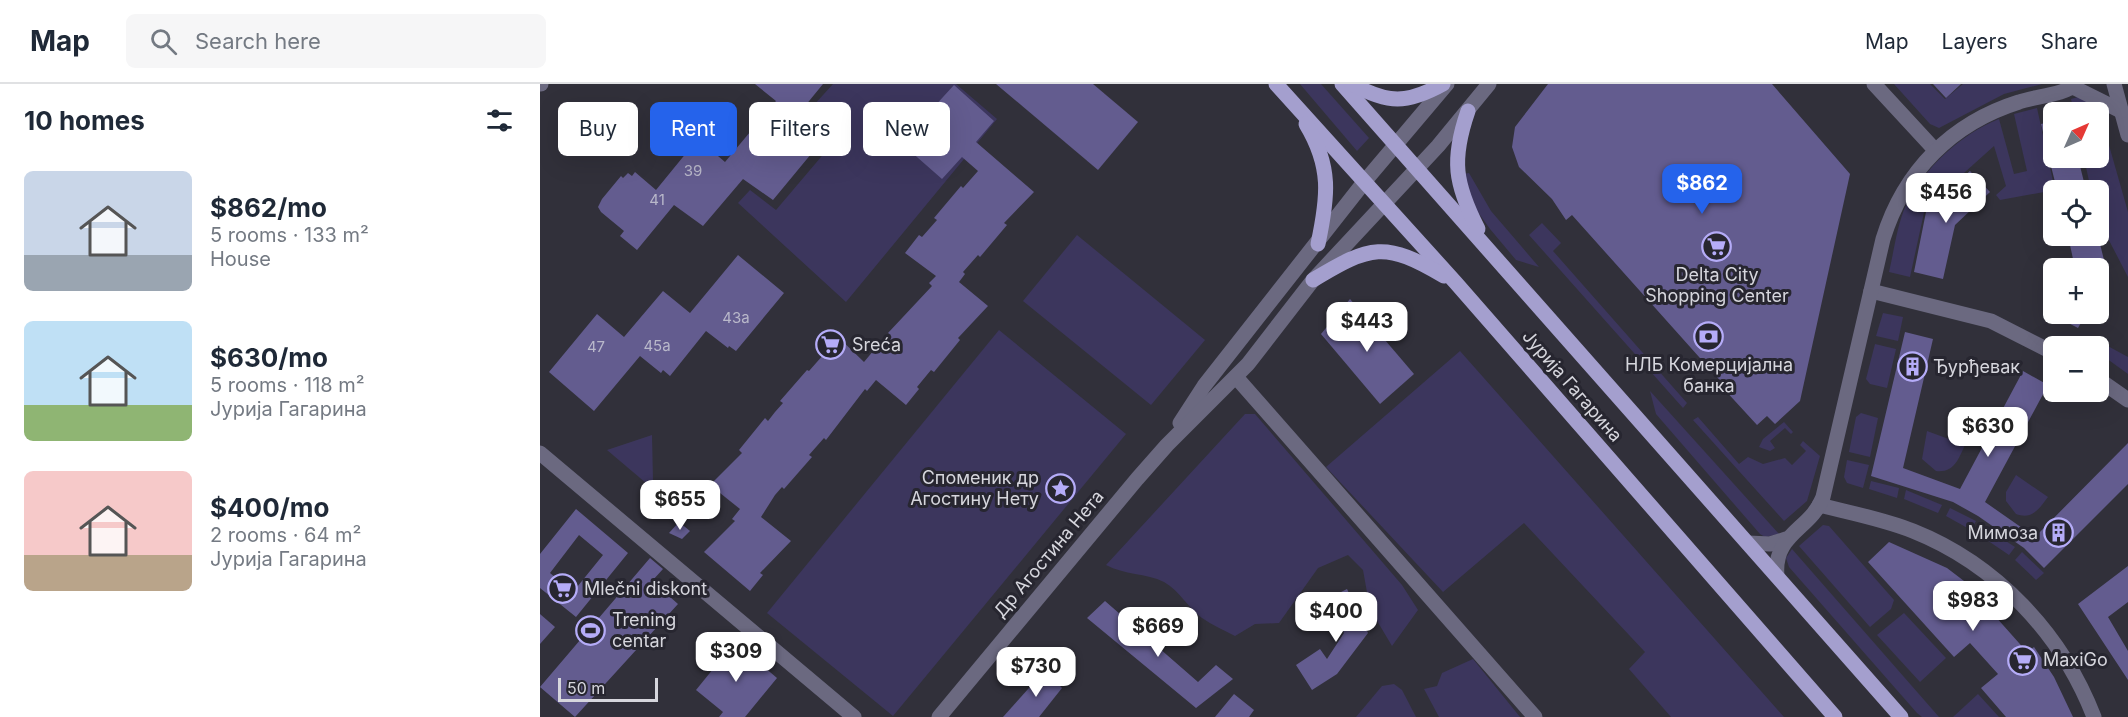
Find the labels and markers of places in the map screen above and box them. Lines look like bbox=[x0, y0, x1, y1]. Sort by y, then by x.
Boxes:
pin: $862 bbox=[1666, 164, 1738, 215]
pin: $456 bbox=[1910, 173, 1982, 224]
supermarket icon: Delta City Shopping Center bbox=[1701, 230, 1733, 262]
place label: Delta City Shopping Center bbox=[1645, 264, 1789, 306]
pin: $443 bbox=[1331, 302, 1403, 353]
bank icon: НЛБ Комерцијална банка bbox=[1693, 320, 1725, 352]
supermarket icon: Sreća bbox=[815, 329, 847, 361]
place label: Sreća bbox=[852, 334, 901, 355]
building icon: Ђурђевак bbox=[1896, 351, 1928, 383]
place label: НЛБ Комерцијална банка bbox=[1625, 354, 1793, 396]
place label: Ђурђевак bbox=[1933, 356, 2020, 377]
pin: $630 bbox=[1952, 407, 2024, 458]
place label: Споменик др Агостину Нету bbox=[910, 467, 1039, 509]
place icon: Споменик др Агостину Нету bbox=[1044, 472, 1076, 504]
pin: $655 bbox=[644, 480, 716, 531]
building icon: Мимоза bbox=[2043, 517, 2075, 549]
place label: Мимоза bbox=[1967, 522, 2038, 543]
supermarket icon: Mlečni diskont bbox=[547, 573, 579, 605]
place label: Mlečni diskont bbox=[584, 578, 707, 599]
pin: $983 bbox=[1937, 581, 2009, 632]
pin: $400 bbox=[1300, 592, 1372, 643]
pin: $669 bbox=[1122, 607, 1194, 658]
place label: Trening centar bbox=[612, 609, 676, 651]
sports icon: Trening centar bbox=[575, 614, 607, 646]
pin: $309 bbox=[700, 632, 772, 683]
supermarket icon: MaxiGo bbox=[2006, 644, 2038, 676]
pin: $730 bbox=[1000, 647, 1072, 698]
place label: MaxiGo bbox=[2043, 649, 2108, 670]

